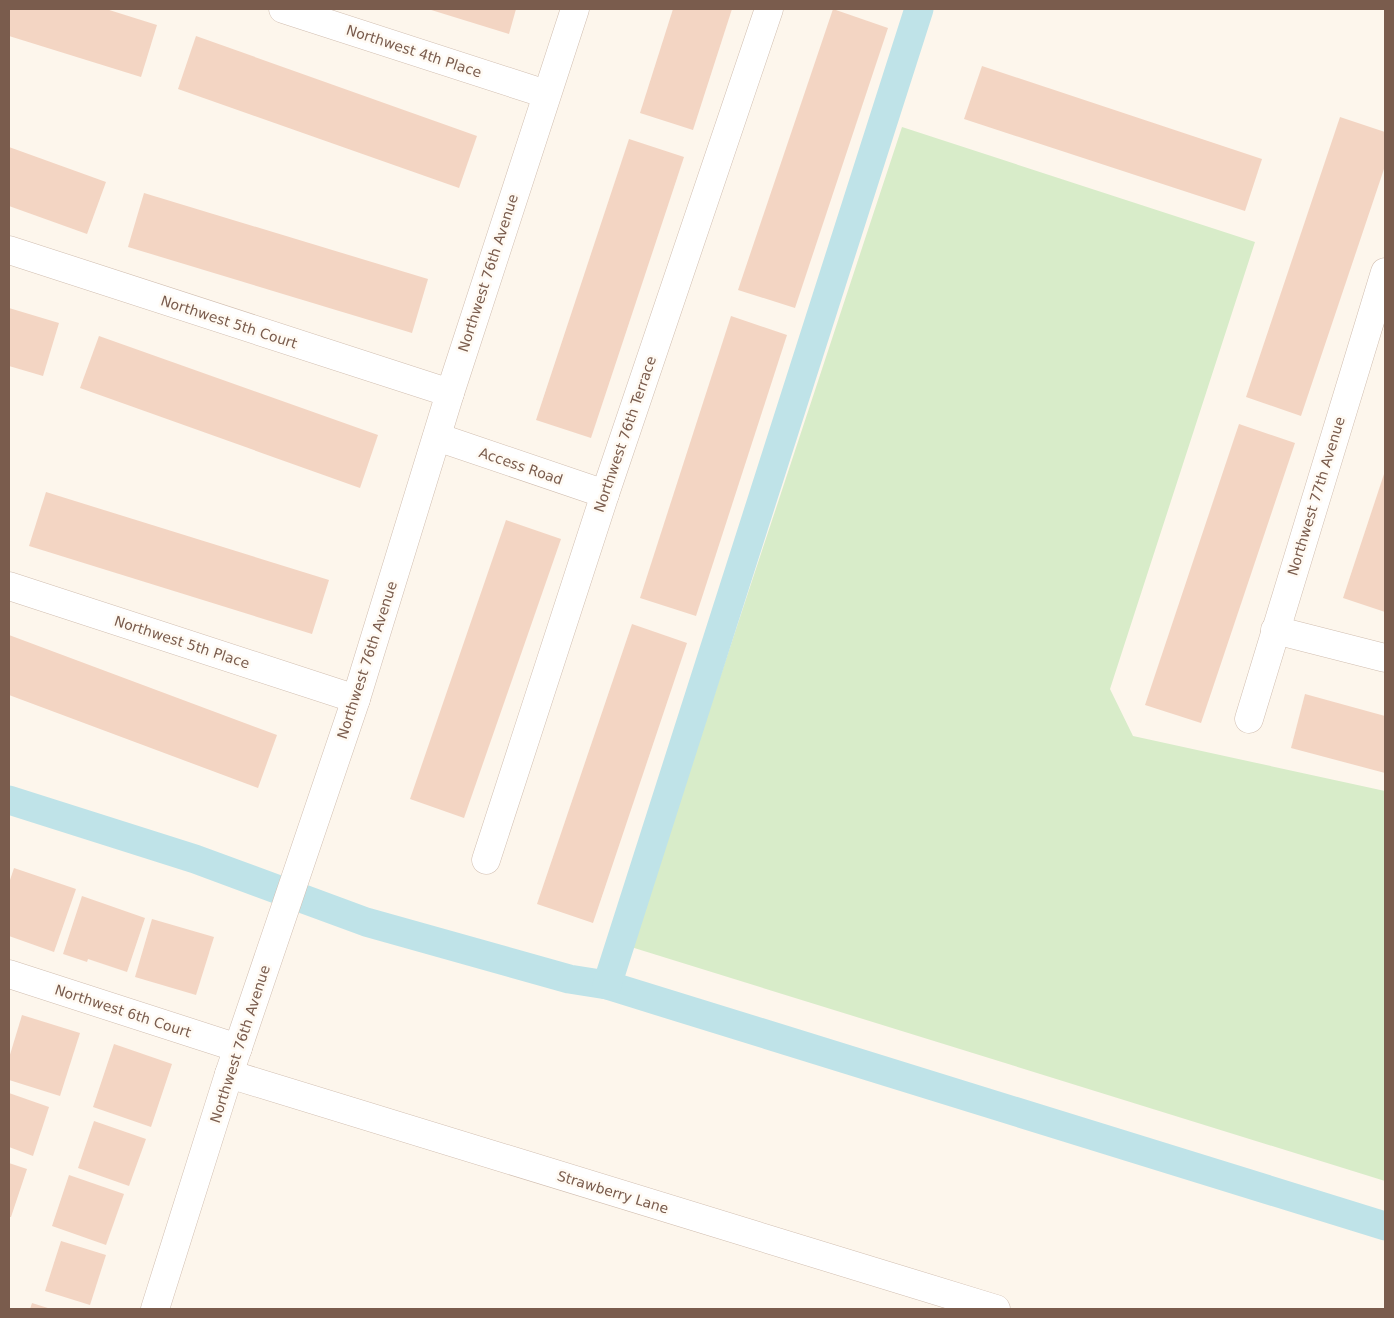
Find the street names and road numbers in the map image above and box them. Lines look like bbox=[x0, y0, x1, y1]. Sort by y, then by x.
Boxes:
street label: Northwest 4th Place bbox=[344, 22, 484, 80]
street label: Northwest 76th Avenue bbox=[455, 192, 521, 354]
street label: Northwest 5th Court bbox=[159, 292, 300, 352]
street label: Northwest 76th Terrace bbox=[591, 354, 659, 514]
street label: Northwest 77th Avenue bbox=[1284, 415, 1348, 577]
street label: Access Road bbox=[477, 444, 565, 488]
street label: Northwest 76th Avenue bbox=[334, 579, 400, 741]
street label: Northwest 5th Place bbox=[112, 613, 252, 671]
street label: Northwest 76th Avenue bbox=[207, 963, 273, 1125]
street label: Northwest 6th Court bbox=[53, 981, 194, 1041]
street label: Strawberry Lane bbox=[555, 1167, 671, 1217]

